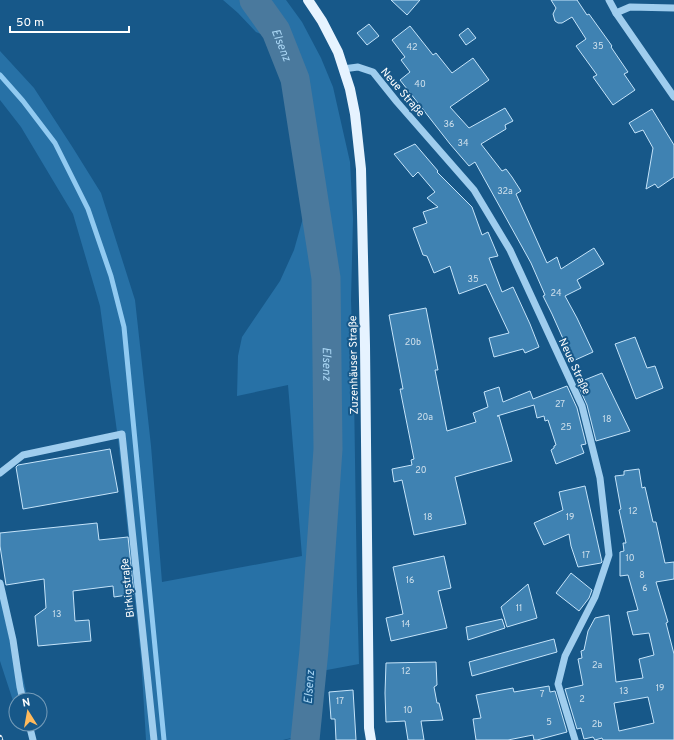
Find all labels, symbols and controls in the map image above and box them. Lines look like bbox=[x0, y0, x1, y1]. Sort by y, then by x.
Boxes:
scale bar bbox=[10, 8, 129, 34]
text: 50 m bbox=[16, 15, 44, 31]
water label: Elsenz bbox=[267, 27, 295, 65]
house number: 35 bbox=[592, 41, 604, 52]
house number: 42 bbox=[406, 42, 418, 53]
street label: Neue Straße bbox=[377, 65, 427, 120]
house number: 40 bbox=[414, 79, 426, 90]
house number: 36 bbox=[444, 119, 454, 130]
house number: 34 bbox=[457, 138, 469, 149]
house number: 32a bbox=[497, 186, 513, 197]
house number: 35 bbox=[467, 274, 479, 285]
house number: 24 bbox=[550, 288, 562, 299]
street label: Zuzenhäuser Straße bbox=[346, 315, 362, 415]
street label: Neue Straße bbox=[555, 336, 593, 397]
house number: 20b bbox=[405, 337, 421, 348]
water label: Elsenz bbox=[318, 347, 334, 382]
house number: 27 bbox=[555, 399, 565, 410]
house number: 20a bbox=[417, 412, 433, 423]
house number: 18 bbox=[603, 414, 611, 425]
house number: 25 bbox=[560, 422, 572, 433]
house number: 20 bbox=[415, 465, 427, 476]
house number: 12 bbox=[629, 506, 637, 517]
house number: 18 bbox=[424, 512, 432, 523]
house number: 19 bbox=[566, 512, 574, 523]
house number: 17 bbox=[582, 550, 590, 561]
house number: 10 bbox=[625, 553, 635, 564]
street label: Birkigstraße bbox=[118, 557, 138, 618]
house number: 8 bbox=[639, 570, 645, 581]
house number: 16 bbox=[406, 575, 414, 586]
house number: 6 bbox=[642, 583, 648, 594]
house number: 11 bbox=[516, 603, 522, 614]
house number: 13 bbox=[53, 609, 61, 620]
house number: 14 bbox=[402, 619, 411, 630]
house number: 2a bbox=[592, 660, 602, 671]
house number: 12 bbox=[402, 666, 410, 677]
water label: Elsenz bbox=[301, 668, 319, 705]
house number: 19 bbox=[656, 683, 664, 694]
house number: 13 bbox=[620, 686, 628, 697]
house number: 7 bbox=[540, 689, 545, 700]
north arrow bbox=[8, 692, 48, 732]
house number: 2 bbox=[579, 694, 585, 705]
text: N bbox=[21, 696, 31, 711]
house number: 17 bbox=[336, 696, 344, 707]
house number: 10 bbox=[403, 705, 413, 716]
house number: 5 bbox=[546, 717, 552, 728]
house number: 2b bbox=[592, 719, 602, 730]

